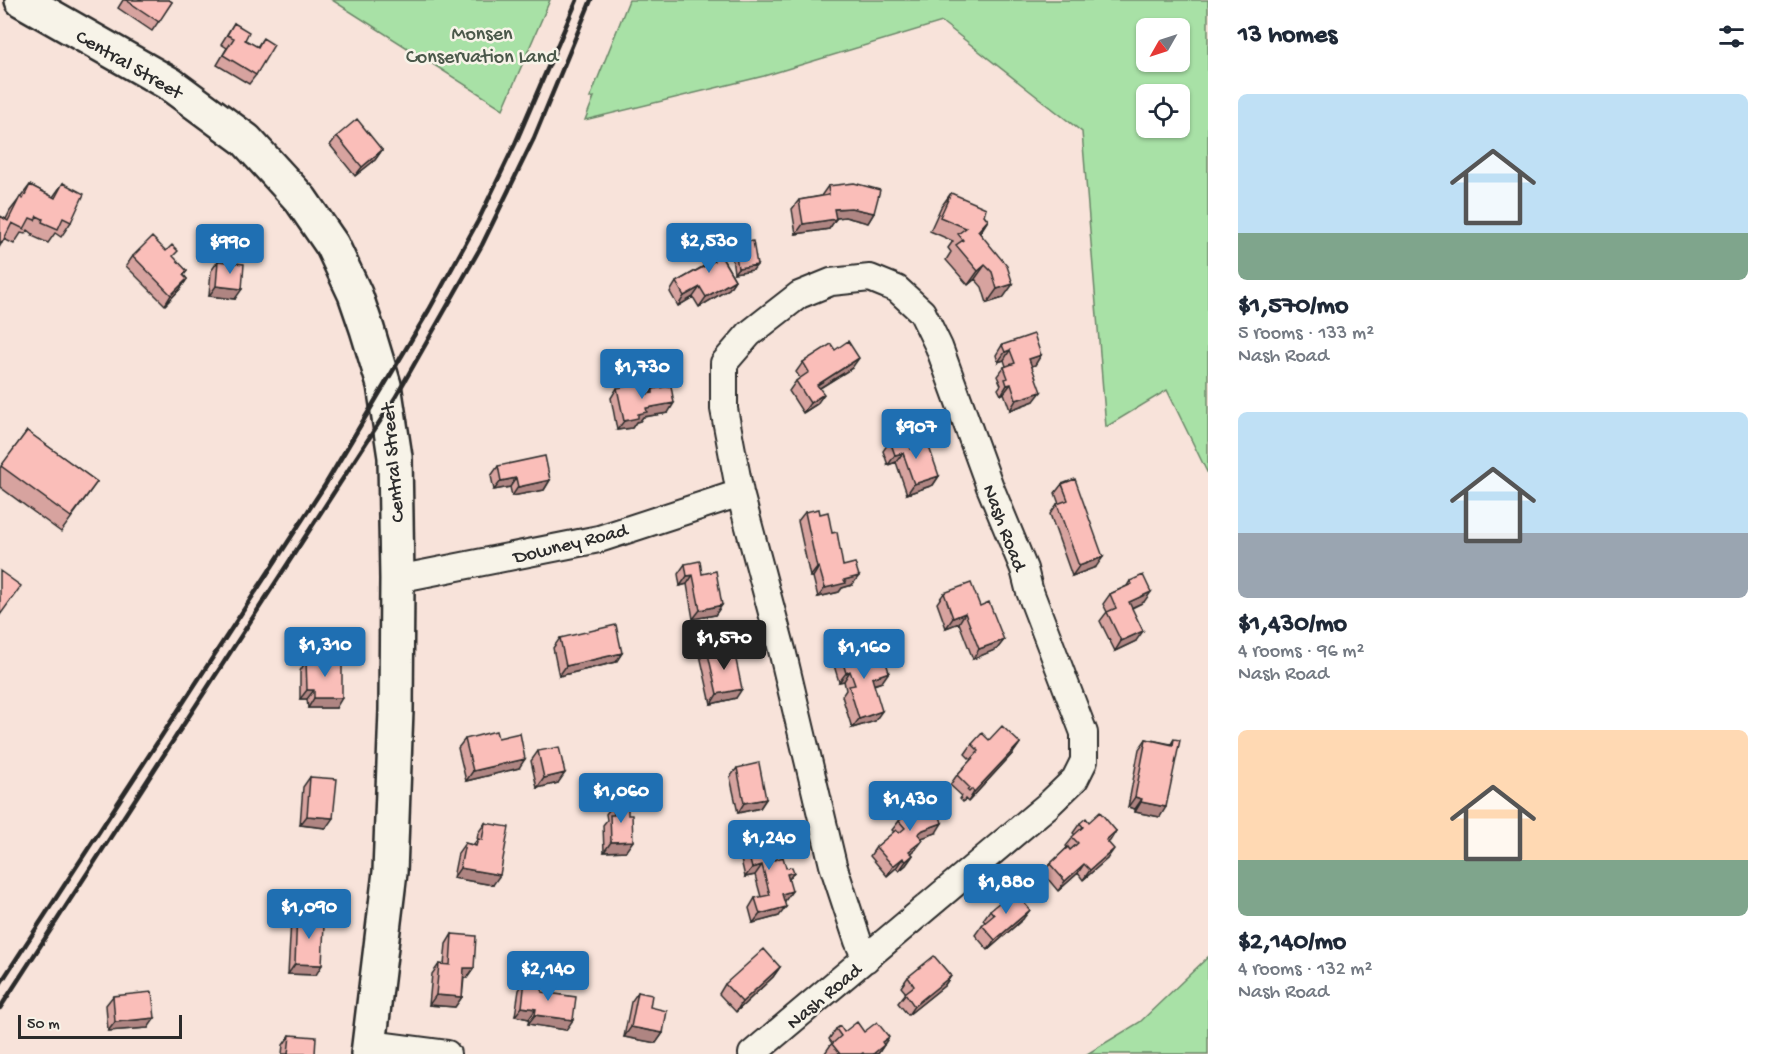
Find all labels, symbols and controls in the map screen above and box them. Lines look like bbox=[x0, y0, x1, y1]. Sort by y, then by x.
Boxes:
north arrow bbox=[1136, 18, 1190, 72]
map controls bbox=[1136, 18, 1190, 138]
icon: filters bbox=[1715, 20, 1748, 53]
text: 13 homes bbox=[1238, 21, 1337, 52]
park label: Monsen Conservation Land bbox=[406, 24, 560, 70]
street label: Central Street bbox=[71, 26, 187, 107]
button: locate bbox=[1136, 84, 1190, 138]
icon: home bbox=[1439, 133, 1547, 241]
pin: $2,530 bbox=[660, 223, 758, 274]
pin: $990 bbox=[194, 224, 266, 275]
text: $2,530 bbox=[680, 231, 738, 254]
text: $990 bbox=[210, 232, 250, 255]
text: $1,570/mo bbox=[1238, 292, 1349, 323]
text: 5 rooms · 133 m² bbox=[1238, 323, 1374, 346]
text: Nash Road bbox=[1238, 346, 1329, 369]
pin: $1,730 bbox=[593, 349, 691, 400]
text: $1,730 bbox=[614, 357, 670, 380]
street label: Central Street bbox=[378, 400, 411, 523]
pin: $907 bbox=[880, 409, 952, 460]
text: $907 bbox=[896, 417, 936, 440]
icon: home bbox=[1439, 451, 1547, 559]
street label: Nash Road bbox=[976, 482, 1031, 577]
street label: Downey Road bbox=[509, 520, 633, 571]
text: $1,430/mo bbox=[1238, 610, 1347, 641]
pin: $1,570 bbox=[675, 620, 773, 671]
pin: $1,310 bbox=[276, 627, 374, 678]
text: $1,570 bbox=[696, 628, 752, 651]
pin: $1,160 bbox=[815, 629, 913, 680]
text: $1,310 bbox=[298, 635, 352, 658]
text: $1,160 bbox=[838, 637, 890, 660]
text: 4 rooms · 96 m² bbox=[1238, 641, 1364, 664]
text: Nash Road bbox=[1238, 664, 1329, 687]
icon: home bbox=[1439, 769, 1547, 877]
pin: $1,060 bbox=[572, 773, 670, 824]
text: $1,060 bbox=[593, 781, 649, 804]
pin: $1,430 bbox=[861, 781, 959, 832]
text: $1,430 bbox=[883, 789, 937, 812]
pin: $1,240 bbox=[720, 820, 818, 871]
text: $1,240 bbox=[742, 828, 796, 851]
pin: $1,880 bbox=[957, 864, 1055, 915]
text: $1,880 bbox=[978, 872, 1034, 895]
pin: $1,090 bbox=[260, 889, 358, 940]
text: $1,090 bbox=[281, 897, 337, 920]
text: $2,140/mo bbox=[1238, 928, 1346, 959]
pin: $2,140 bbox=[499, 951, 597, 1002]
street label: Nash Road bbox=[783, 958, 869, 1036]
text: $2,140 bbox=[521, 959, 575, 982]
text: 4 rooms · 132 m² bbox=[1238, 959, 1372, 982]
text: Nash Road bbox=[1238, 982, 1329, 1005]
scale bar bbox=[18, 1012, 182, 1040]
text: 50 m bbox=[27, 1016, 60, 1035]

